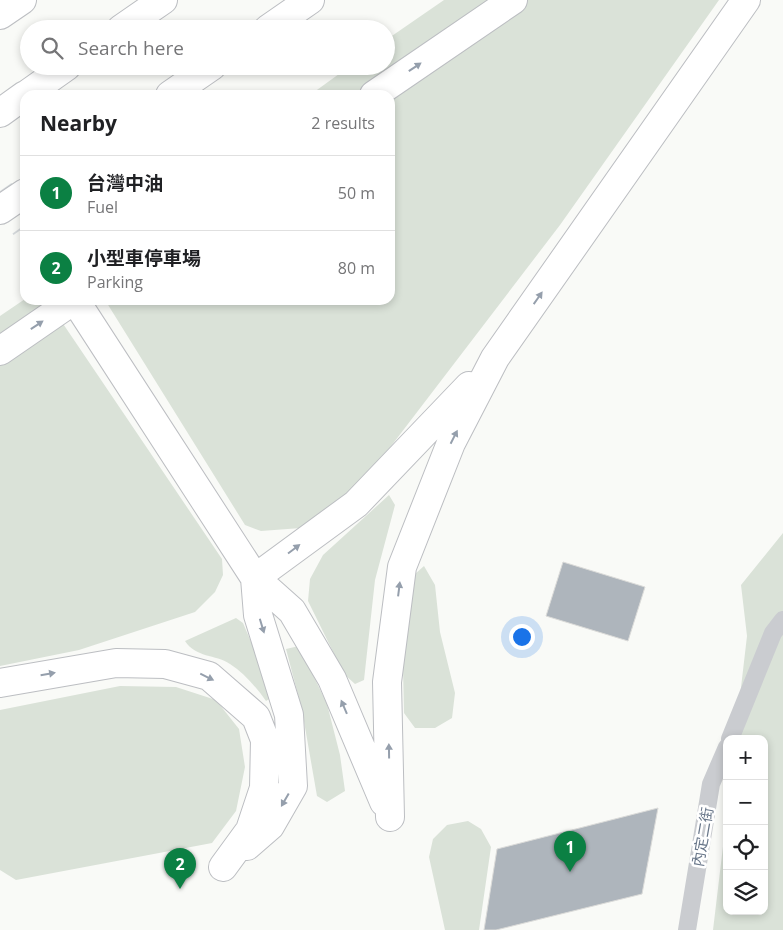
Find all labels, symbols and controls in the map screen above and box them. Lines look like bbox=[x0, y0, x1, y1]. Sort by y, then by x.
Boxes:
search box bbox=[20, 20, 395, 75]
icon: search bbox=[38, 34, 66, 62]
text: Search here bbox=[78, 35, 184, 61]
one-way arrow bbox=[408, 63, 421, 72]
text: Nearby bbox=[40, 109, 117, 137]
text: 2 results bbox=[311, 112, 375, 134]
text: 台灣中油 bbox=[87, 170, 163, 196]
text: 1 bbox=[51, 182, 61, 204]
text: 50 m bbox=[338, 182, 375, 204]
text: Fuel bbox=[87, 196, 118, 218]
text: 小型車停車場 bbox=[87, 245, 201, 271]
text: 2 bbox=[51, 257, 61, 279]
text: 80 m bbox=[338, 257, 375, 279]
text: Parking bbox=[87, 271, 143, 293]
one-way arrow bbox=[533, 291, 543, 305]
one-way arrow bbox=[30, 320, 44, 330]
one-way arrow bbox=[450, 430, 458, 444]
one-way arrow bbox=[287, 544, 301, 554]
one-way arrow bbox=[395, 581, 403, 597]
one-way arrow bbox=[258, 619, 266, 634]
your location bbox=[509, 624, 535, 650]
one-way arrow bbox=[40, 670, 56, 678]
one-way arrow bbox=[200, 673, 214, 681]
one-way arrow bbox=[340, 700, 347, 715]
map controls bbox=[723, 735, 768, 915]
button: + bbox=[723, 735, 768, 780]
one-way arrow bbox=[384, 742, 392, 758]
button: − bbox=[723, 780, 768, 825]
one-way arrow bbox=[281, 793, 290, 806]
street label: 內定二街 bbox=[687, 806, 717, 868]
button: locate bbox=[723, 825, 768, 870]
pin: 1 bbox=[554, 831, 586, 872]
pin: 2 bbox=[164, 848, 196, 889]
button: layers bbox=[723, 870, 768, 915]

